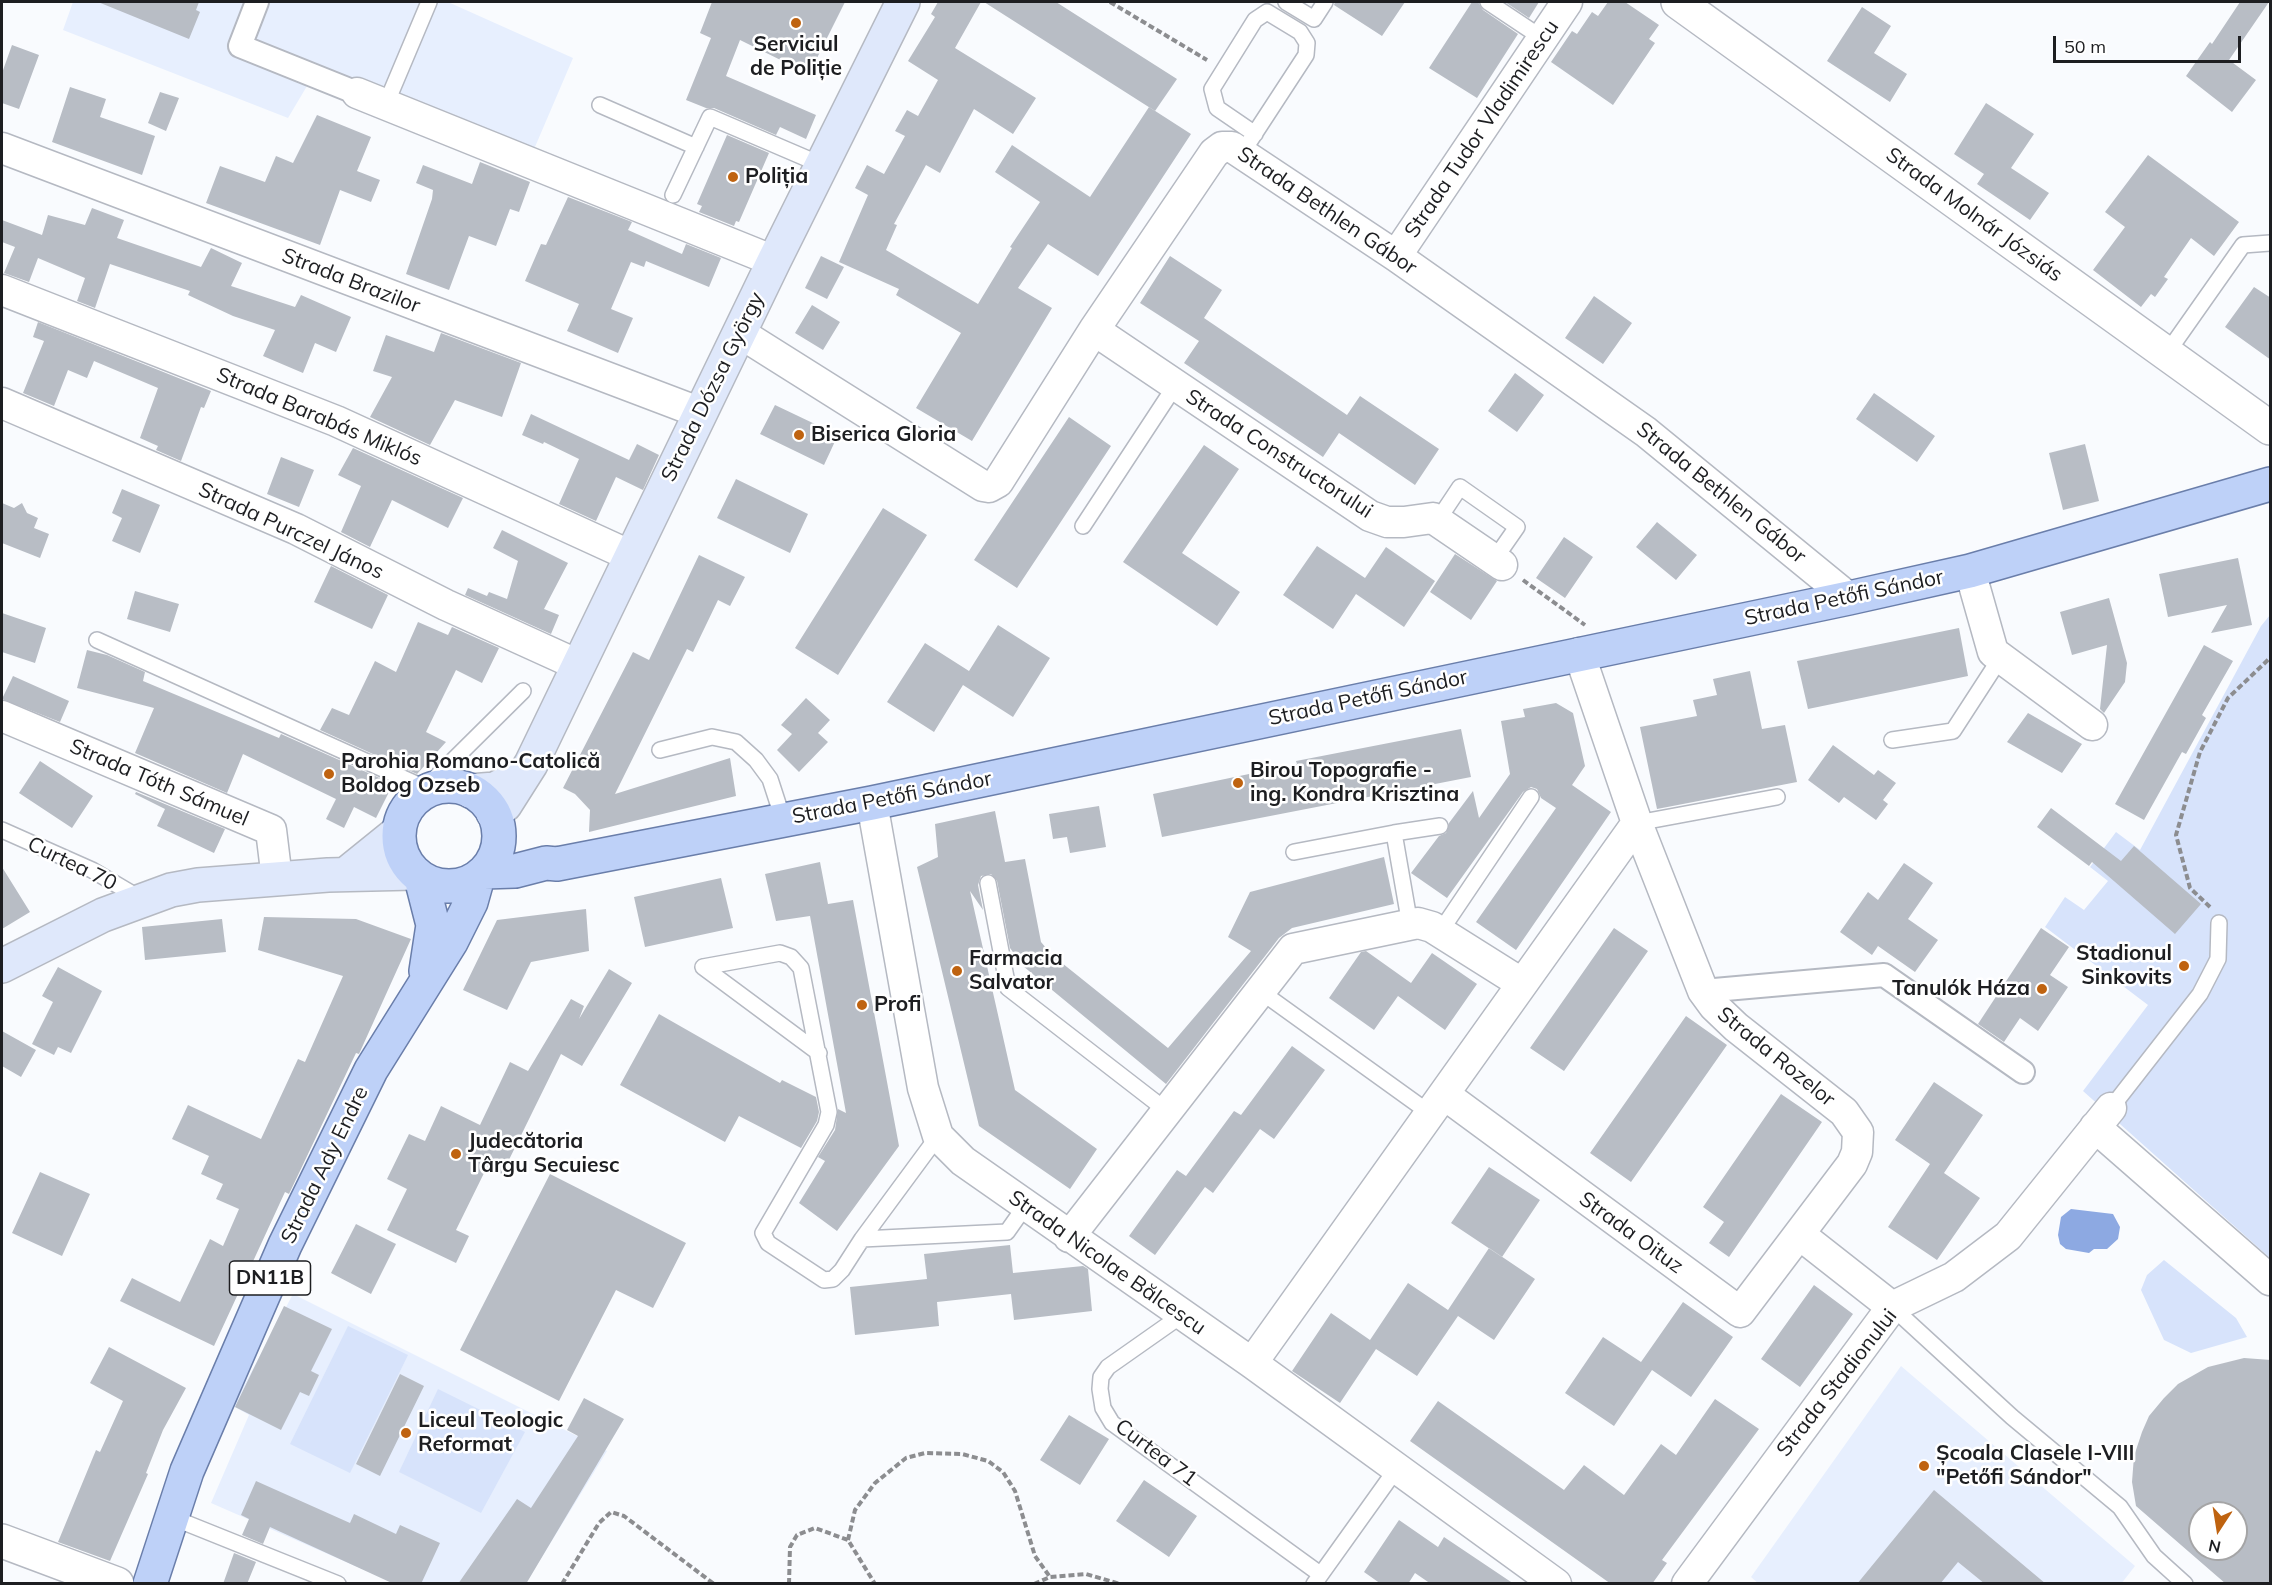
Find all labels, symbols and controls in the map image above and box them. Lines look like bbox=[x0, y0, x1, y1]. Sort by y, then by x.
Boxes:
street label: Strada Tudor Vladimirescu bbox=[1400, 15, 1564, 243]
marker: Serviciul de Poliție bbox=[789, 16, 803, 30]
scale bar bbox=[2056, 24, 2244, 62]
place label: Serviciul de Poliție bbox=[750, 32, 842, 82]
text: 50 m bbox=[2064, 35, 2106, 58]
street label: Strada Bethlen Gábor bbox=[1233, 142, 1421, 280]
street label: Strada Molnár Józsiás bbox=[1881, 142, 2067, 288]
place label: Poliția bbox=[745, 164, 808, 190]
marker: Poliția bbox=[726, 170, 740, 184]
street label: Strada Brazilor bbox=[278, 243, 424, 319]
street label: Strada Dózsa György bbox=[656, 288, 770, 486]
street label: Strada Barabás Miklós bbox=[213, 362, 425, 472]
street label: Strada Constructorului bbox=[1181, 384, 1377, 524]
street label: Strada Bethlen Gábor bbox=[1631, 417, 1811, 569]
place label: Biserica Gloria bbox=[811, 422, 956, 448]
marker: Biserica Gloria bbox=[792, 428, 806, 442]
street label: Strada Purczel János bbox=[194, 477, 388, 585]
street label: Strada Petőfi Sándor bbox=[1742, 565, 1946, 631]
street label: Strada Petőfi Sándor bbox=[1266, 665, 1470, 731]
street label: Strada Tóth Sámuel bbox=[66, 734, 252, 832]
place label: Parohia Romano-Catolică Boldog Ozseb bbox=[341, 749, 600, 799]
place label: Birou Topografie - ing. Kondra Krisztina bbox=[1250, 758, 1459, 808]
street label: Strada Petőfi Sándor bbox=[790, 766, 994, 830]
marker: Parohia Romano-Catolică Boldog Ozseb bbox=[322, 767, 336, 781]
marker: Birou Topografie - ing. Kondra Krisztina bbox=[1231, 776, 1245, 790]
street label: Curtea 70 bbox=[23, 832, 121, 896]
place label: Stadionul Sinkovits bbox=[2076, 941, 2172, 991]
place label: Farmacia Salvator bbox=[969, 946, 1063, 996]
marker: Stadionul Sinkovits bbox=[2177, 959, 2191, 973]
marker: Farmacia Salvator bbox=[950, 964, 964, 978]
place label: Tanulók Háza bbox=[1892, 976, 2030, 1002]
marker: Tanulók Háza bbox=[2035, 982, 2049, 996]
place label: Profi bbox=[874, 992, 921, 1018]
marker: Profi bbox=[855, 998, 869, 1012]
street label: Strada Rozelor bbox=[1712, 1002, 1840, 1112]
street label: Strada Ady Endre bbox=[276, 1082, 374, 1248]
place label: Judecătoria Târgu Secuiesc bbox=[468, 1129, 620, 1179]
marker: Judecătoria Târgu Secuiesc bbox=[449, 1147, 463, 1161]
street label: Strada Nicolae Bălcescu bbox=[1004, 1185, 1210, 1341]
street label: Strada Oituz bbox=[1574, 1187, 1688, 1279]
road number: DN11B bbox=[230, 1261, 310, 1295]
street label: Strada Stadionului bbox=[1772, 1304, 1902, 1462]
place label: Liceul Teologic Reformat bbox=[418, 1408, 563, 1458]
street label: Curtea 71 bbox=[1110, 1414, 1202, 1492]
marker: Liceul Teologic Reformat bbox=[399, 1426, 413, 1440]
place label: Școala Clasele I-VIII "Petőfi Sándor" bbox=[1936, 1441, 2134, 1491]
marker: Școala Clasele I-VIII "Petőfi Sándor" bbox=[1917, 1459, 1931, 1473]
north arrow bbox=[2188, 1501, 2248, 1561]
text: N bbox=[2207, 1536, 2223, 1558]

